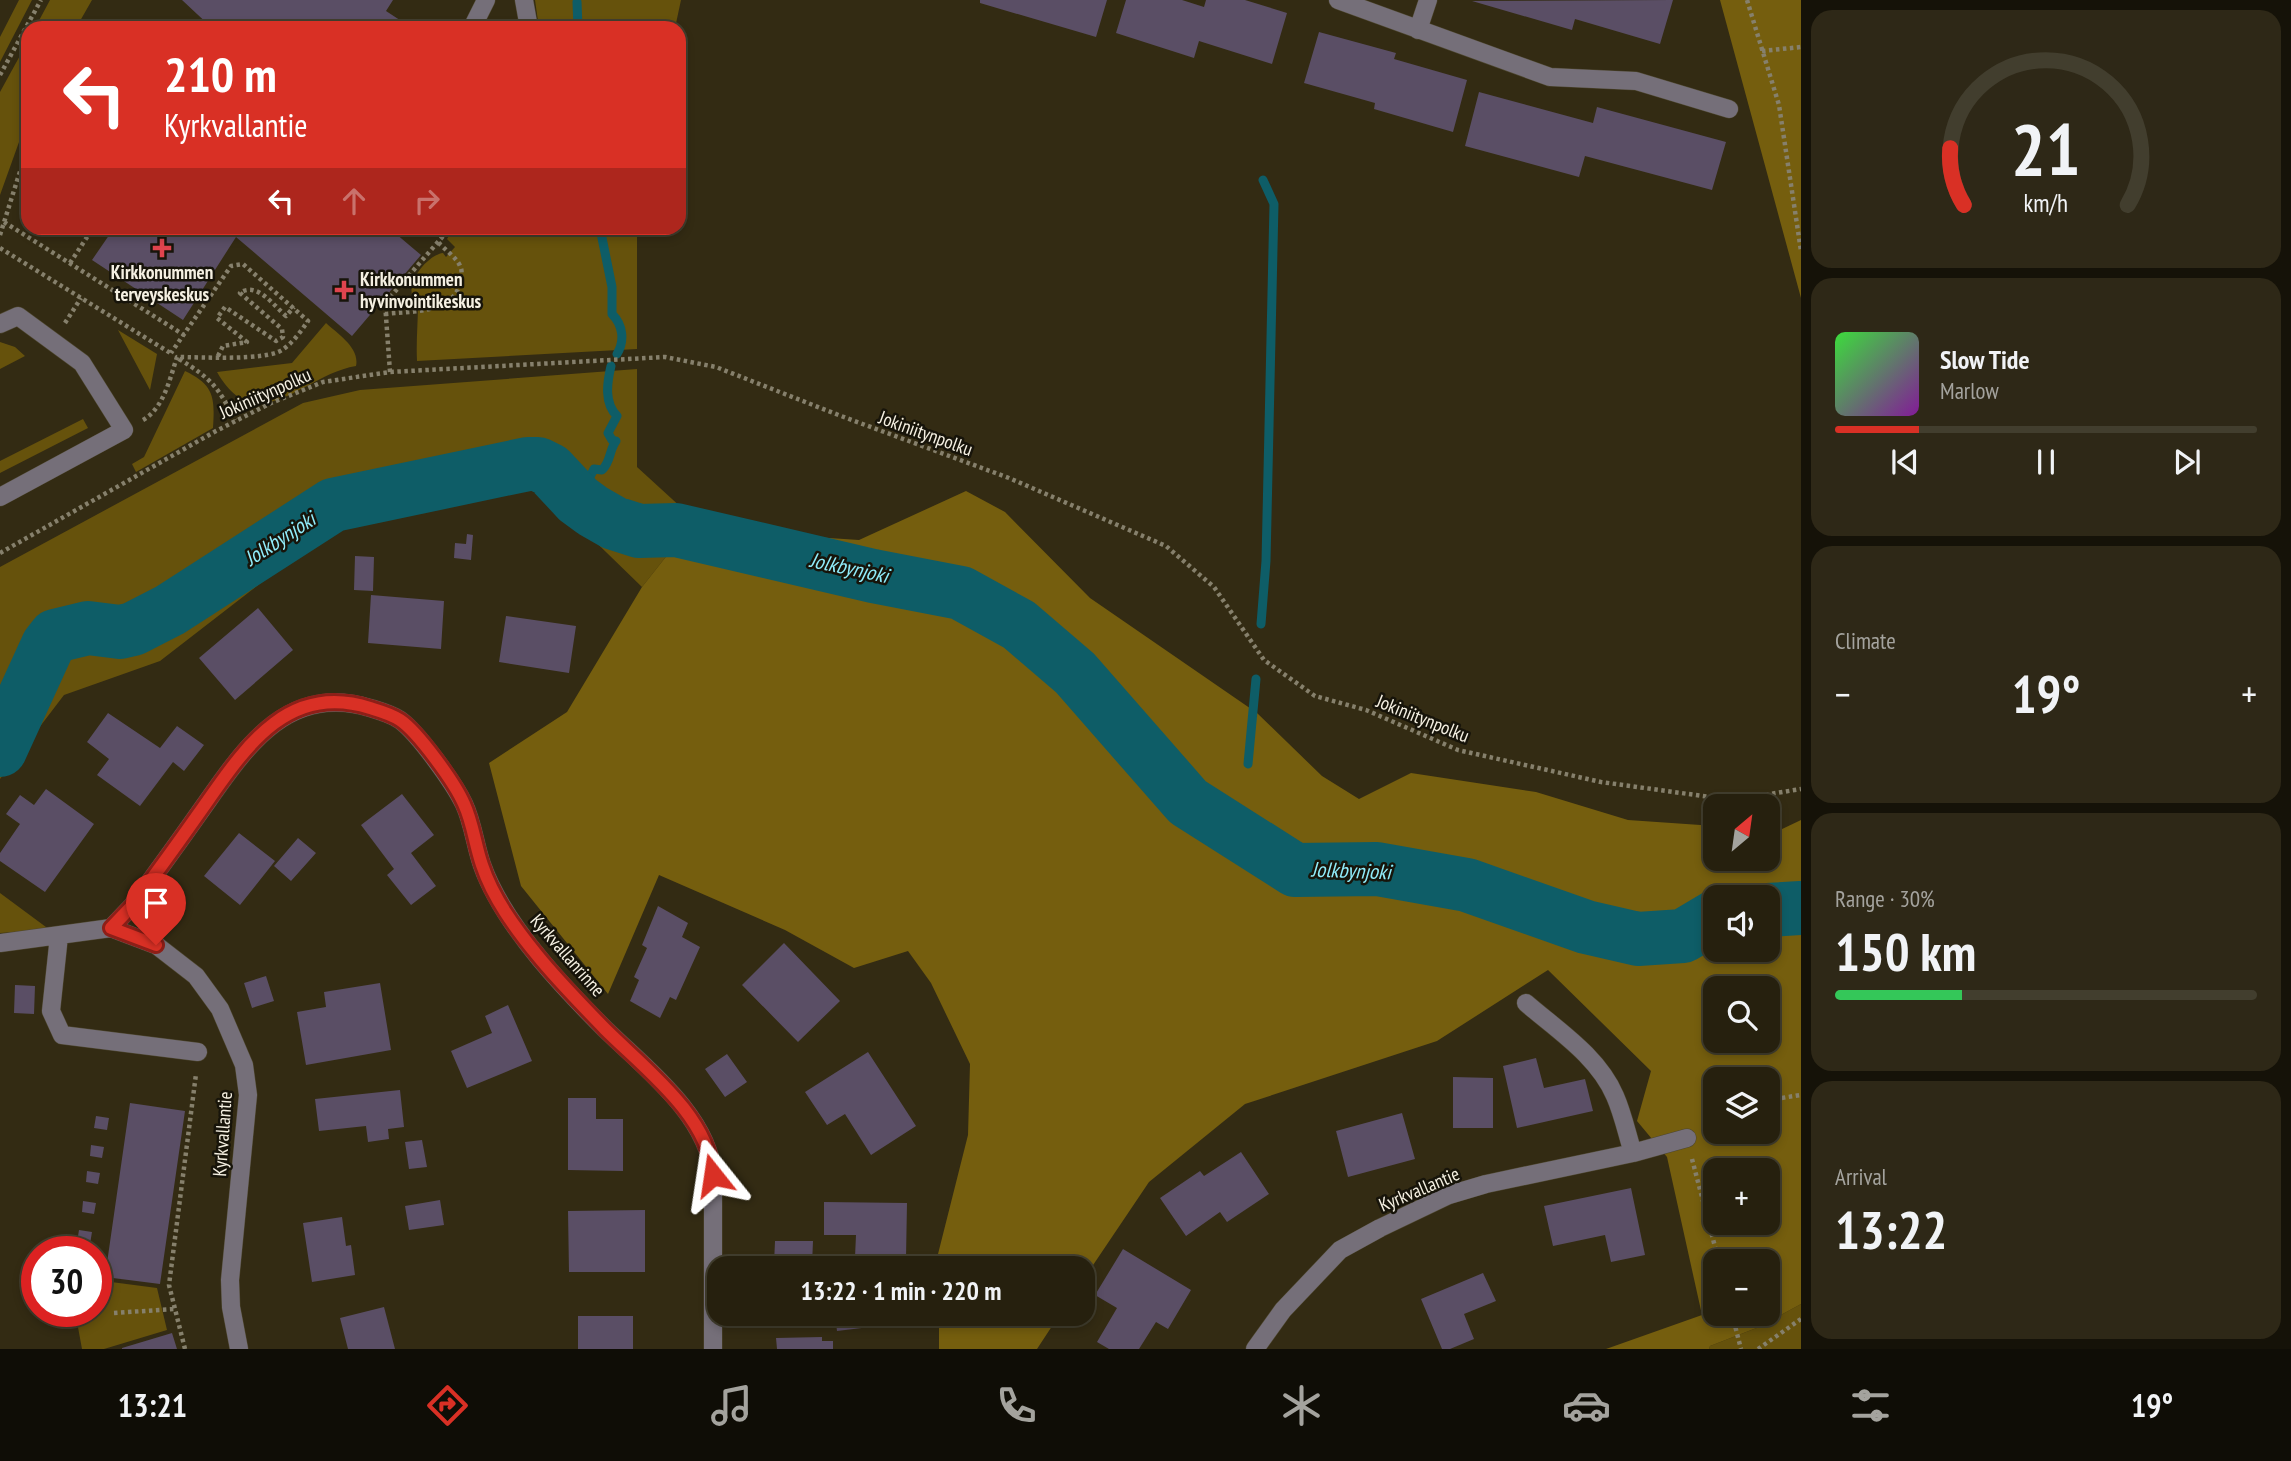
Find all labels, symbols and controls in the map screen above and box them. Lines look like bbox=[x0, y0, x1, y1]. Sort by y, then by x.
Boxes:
text: 210 m bbox=[164, 42, 277, 106]
icon: left bbox=[49, 49, 140, 140]
text: 21 bbox=[2011, 101, 2081, 195]
text: Kyrkvallantie bbox=[164, 104, 308, 146]
icon: left bbox=[262, 182, 300, 220]
icon: ahead bbox=[335, 182, 373, 220]
icon: right bbox=[408, 182, 446, 220]
text: km/h bbox=[2024, 187, 2068, 219]
marker: Kirkkonummen terveyskeskus bbox=[152, 238, 172, 258]
place label: Kirkkonummen terveyskeskus bbox=[111, 260, 213, 306]
place label: Kirkkonummen hyvinvointikeskus bbox=[360, 267, 482, 313]
marker: Kirkkonummen hyvinvointikeskus bbox=[334, 280, 354, 300]
text: Slow Tide bbox=[1940, 343, 2030, 376]
street label: Jokiniitynpolku bbox=[214, 362, 315, 424]
text: Marlow bbox=[1940, 376, 1999, 405]
street label: Jokiniitynpolku bbox=[875, 405, 976, 461]
icon: previous bbox=[1886, 443, 1924, 481]
icon: pause bbox=[2027, 443, 2065, 481]
icon: next bbox=[2168, 443, 2206, 481]
water label: Jolkbynjoki bbox=[238, 504, 322, 572]
water label: Jolkbynjoki bbox=[806, 546, 893, 589]
text: Climate bbox=[1835, 626, 1896, 655]
text: 19° bbox=[2012, 660, 2080, 727]
text: − bbox=[1835, 669, 1851, 718]
text: + bbox=[2241, 669, 2257, 718]
street label: Jokiniitynpolku bbox=[1372, 688, 1473, 747]
north arrow bbox=[1703, 794, 1780, 872]
map controls bbox=[1703, 794, 1780, 1326]
water label: Jolkbynjoki bbox=[1310, 856, 1394, 885]
pin bbox=[126, 873, 186, 945]
icon: arrive bbox=[137, 884, 175, 922]
text: Range · 30% bbox=[1835, 884, 1935, 913]
button: sound bbox=[1703, 885, 1780, 962]
street label: Kyrkvallanrinne bbox=[526, 909, 611, 1001]
text: 150 km bbox=[1835, 918, 1976, 985]
button: search bbox=[1703, 976, 1780, 1053]
button: layers bbox=[1703, 1067, 1780, 1144]
street label: Kyrkvallantie bbox=[207, 1090, 237, 1177]
position arrow bbox=[676, 1138, 750, 1212]
button: + bbox=[1703, 1158, 1780, 1235]
street label: Kyrkvallantie bbox=[1375, 1161, 1463, 1217]
text: Arrival bbox=[1835, 1162, 1887, 1191]
text: 13:22 bbox=[1835, 1196, 1947, 1263]
speed limit sign: 30 bbox=[21, 1236, 112, 1327]
button: − bbox=[1703, 1249, 1780, 1326]
text: 13:22 · 1 min · 220 m bbox=[801, 1274, 1001, 1307]
icon: directions bbox=[423, 1381, 472, 1430]
icon: music bbox=[707, 1381, 756, 1430]
icon: phone bbox=[992, 1381, 1041, 1430]
icon: climate bbox=[1277, 1381, 1326, 1430]
icon: car bbox=[1562, 1381, 1611, 1430]
icon: filters bbox=[1846, 1381, 1895, 1430]
text: 13:21 bbox=[118, 1384, 187, 1426]
text: 19° bbox=[2131, 1384, 2173, 1426]

